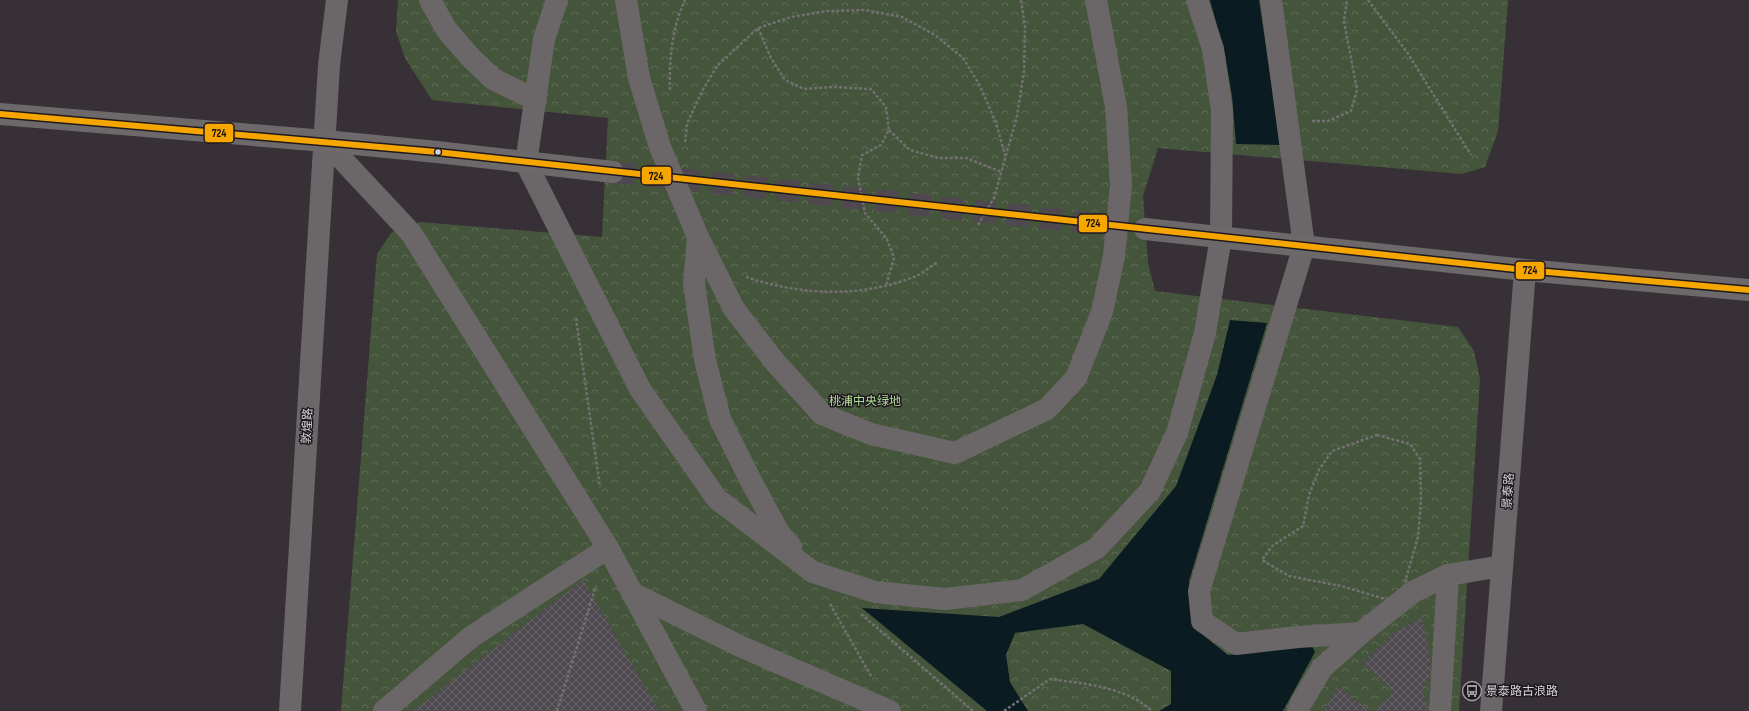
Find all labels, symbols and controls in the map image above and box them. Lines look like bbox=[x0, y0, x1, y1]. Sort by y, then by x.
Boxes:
line badge: 724 bbox=[204, 123, 234, 143]
text: 724 bbox=[212, 127, 226, 140]
unlabelled marker bbox=[433, 147, 443, 157]
line badge: 724 bbox=[641, 166, 672, 185]
text: 724 bbox=[649, 170, 663, 183]
line badge: 724 bbox=[1078, 214, 1108, 233]
text: 724 bbox=[1086, 217, 1100, 230]
line badge: 724 bbox=[1515, 261, 1545, 280]
text: 724 bbox=[1523, 264, 1537, 277]
park label: 桃浦中央绿地 bbox=[829, 394, 901, 409]
street label: 敦煌路 bbox=[299, 408, 316, 444]
street label: 景泰路 bbox=[1500, 473, 1517, 510]
bus stop icon: 景泰路古浪路 bbox=[1461, 680, 1483, 702]
place label: 景泰路古浪路 bbox=[1486, 684, 1558, 699]

